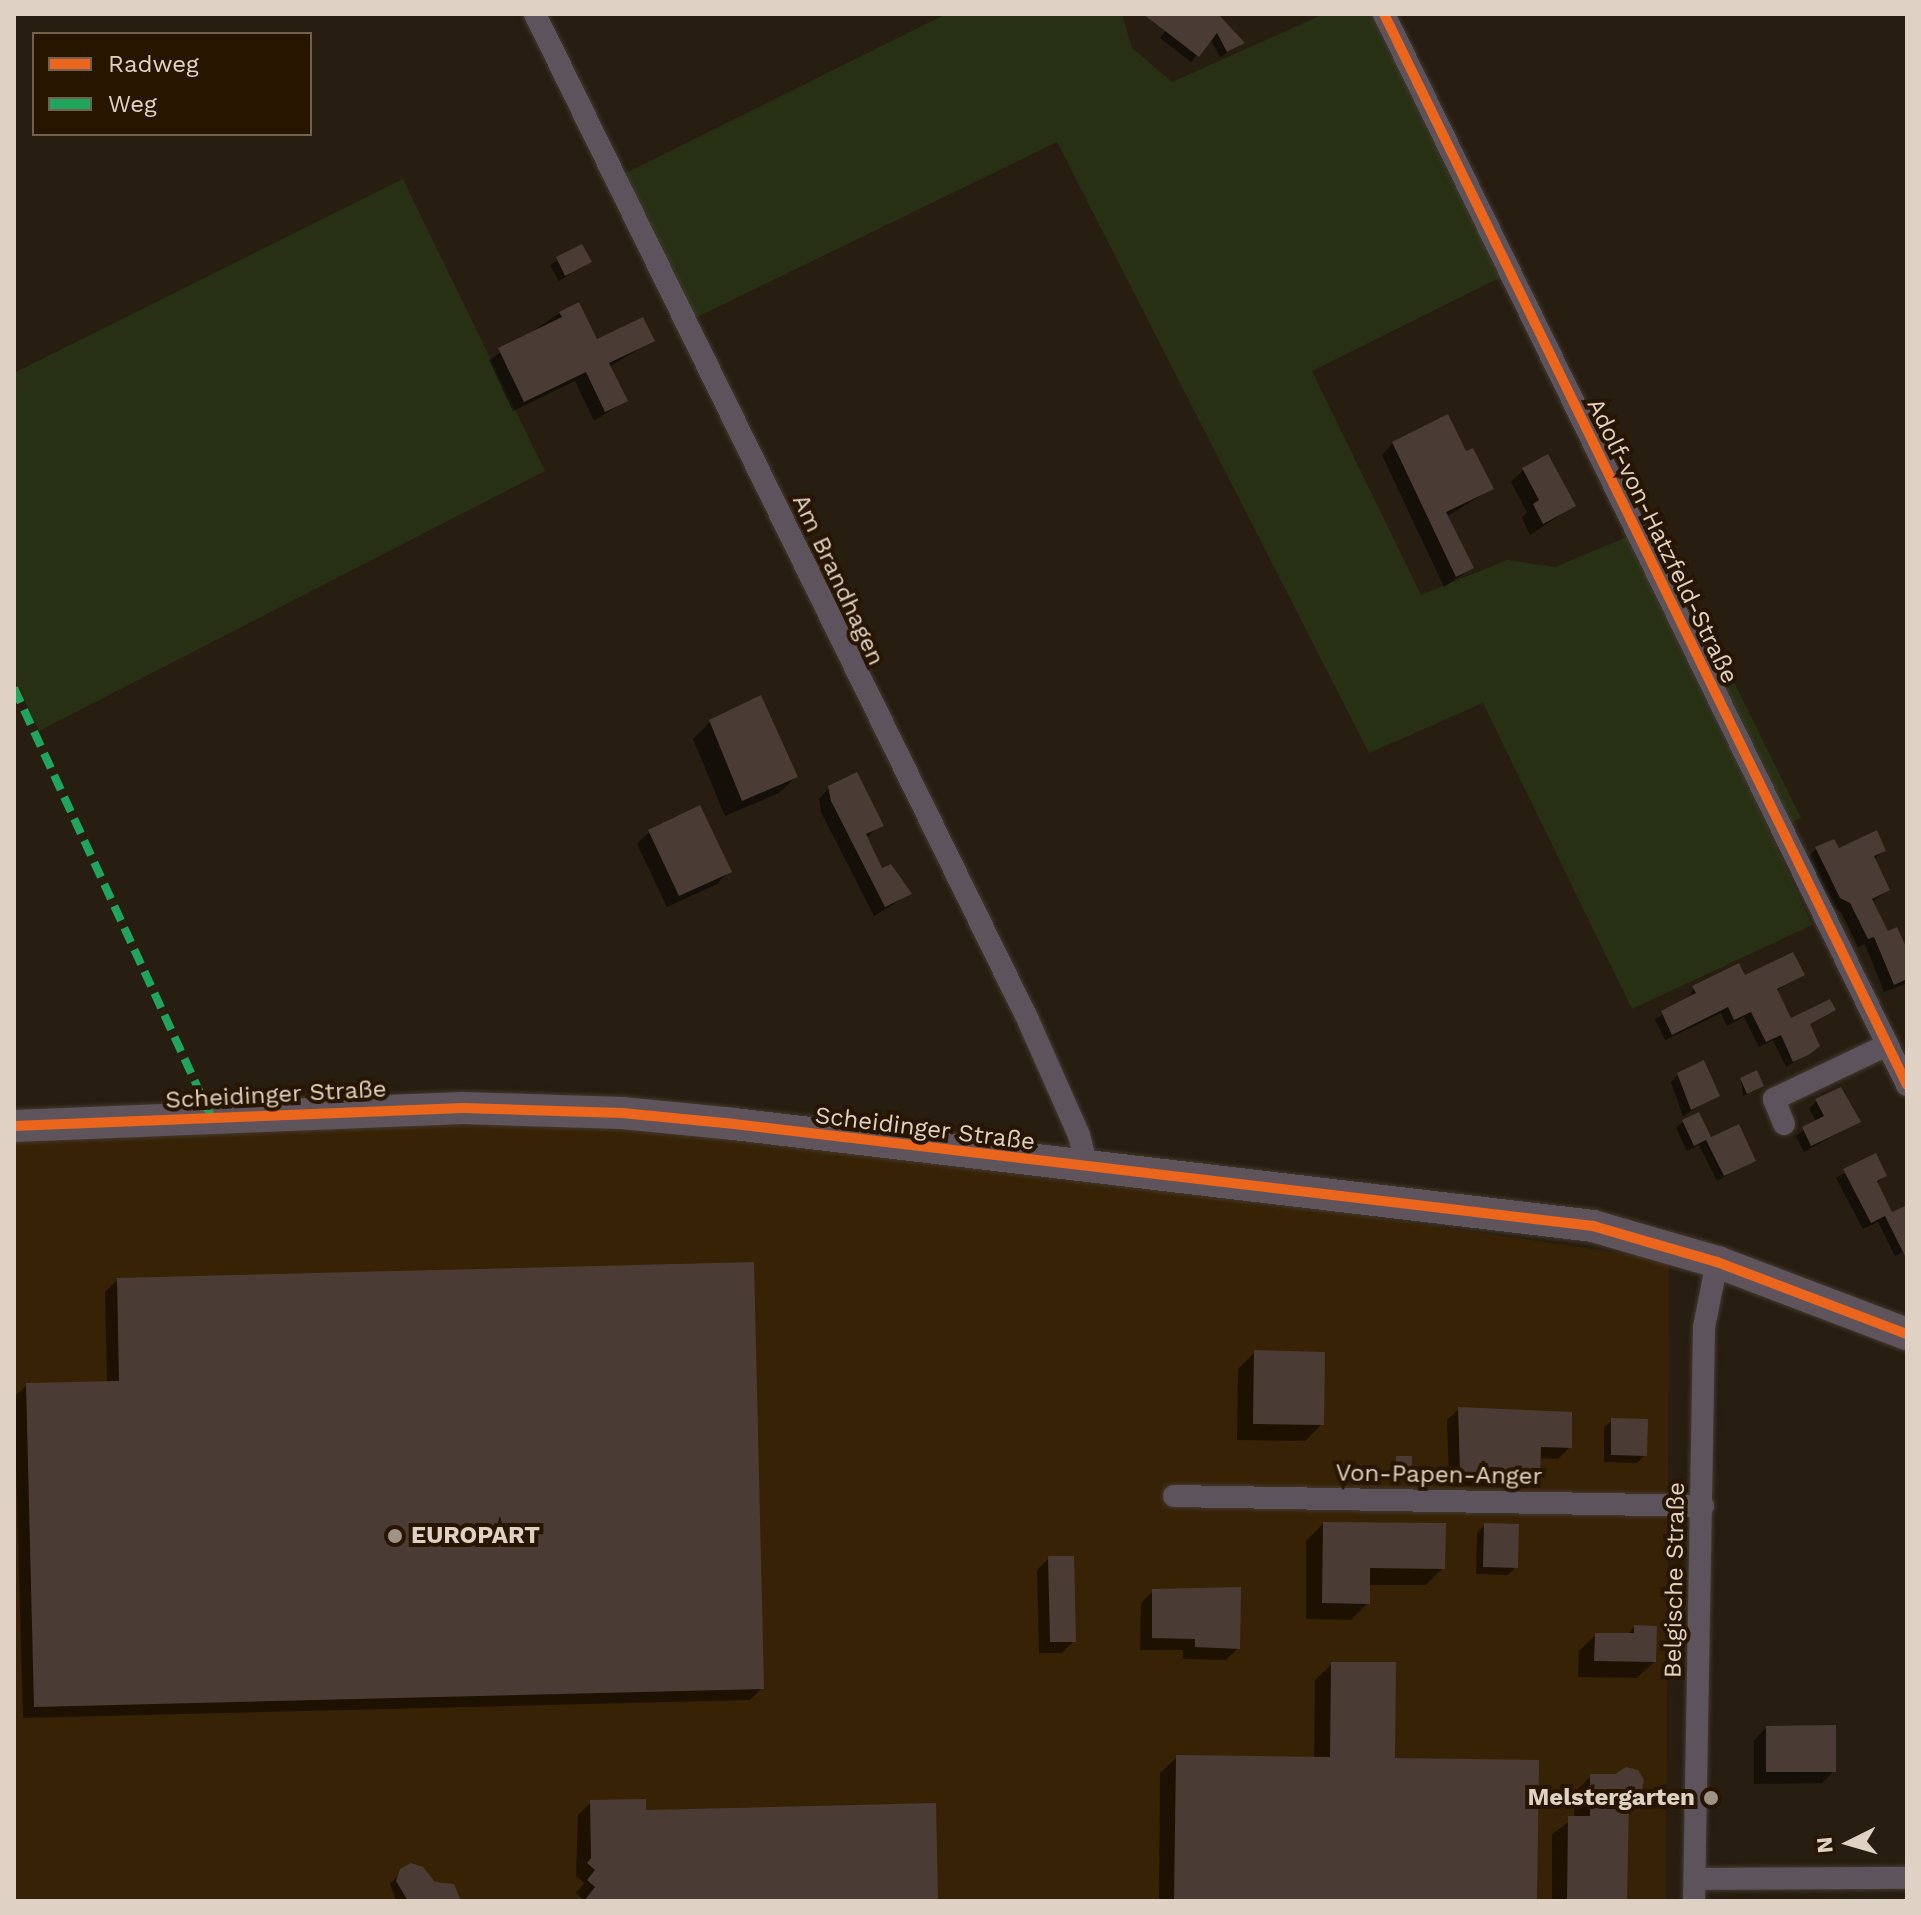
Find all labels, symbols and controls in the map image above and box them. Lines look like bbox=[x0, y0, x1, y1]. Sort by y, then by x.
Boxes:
legend bbox=[32, 32, 312, 136]
text: Radweg bbox=[108, 50, 199, 78]
text: Weg bbox=[108, 90, 157, 118]
street label: Adolf-von-Hatzfeld-Straße bbox=[1580, 394, 1744, 688]
street label: Am Brandhagen bbox=[786, 490, 890, 670]
street label: Scheidinger Straße bbox=[164, 1075, 388, 1115]
street label: Scheidinger Straße bbox=[813, 1101, 1037, 1157]
street label: Von-Papen-Anger bbox=[1335, 1459, 1543, 1491]
street label: Belgische Straße bbox=[1659, 1482, 1691, 1678]
place label: EUROPART bbox=[411, 1522, 540, 1550]
marker: EUROPART bbox=[386, 1527, 404, 1545]
place label: Melstergarten bbox=[1528, 1784, 1695, 1812]
marker: Melstergarten bbox=[1702, 1789, 1720, 1807]
north arrow bbox=[1809, 1803, 1889, 1883]
text: N bbox=[1811, 1836, 1838, 1854]

